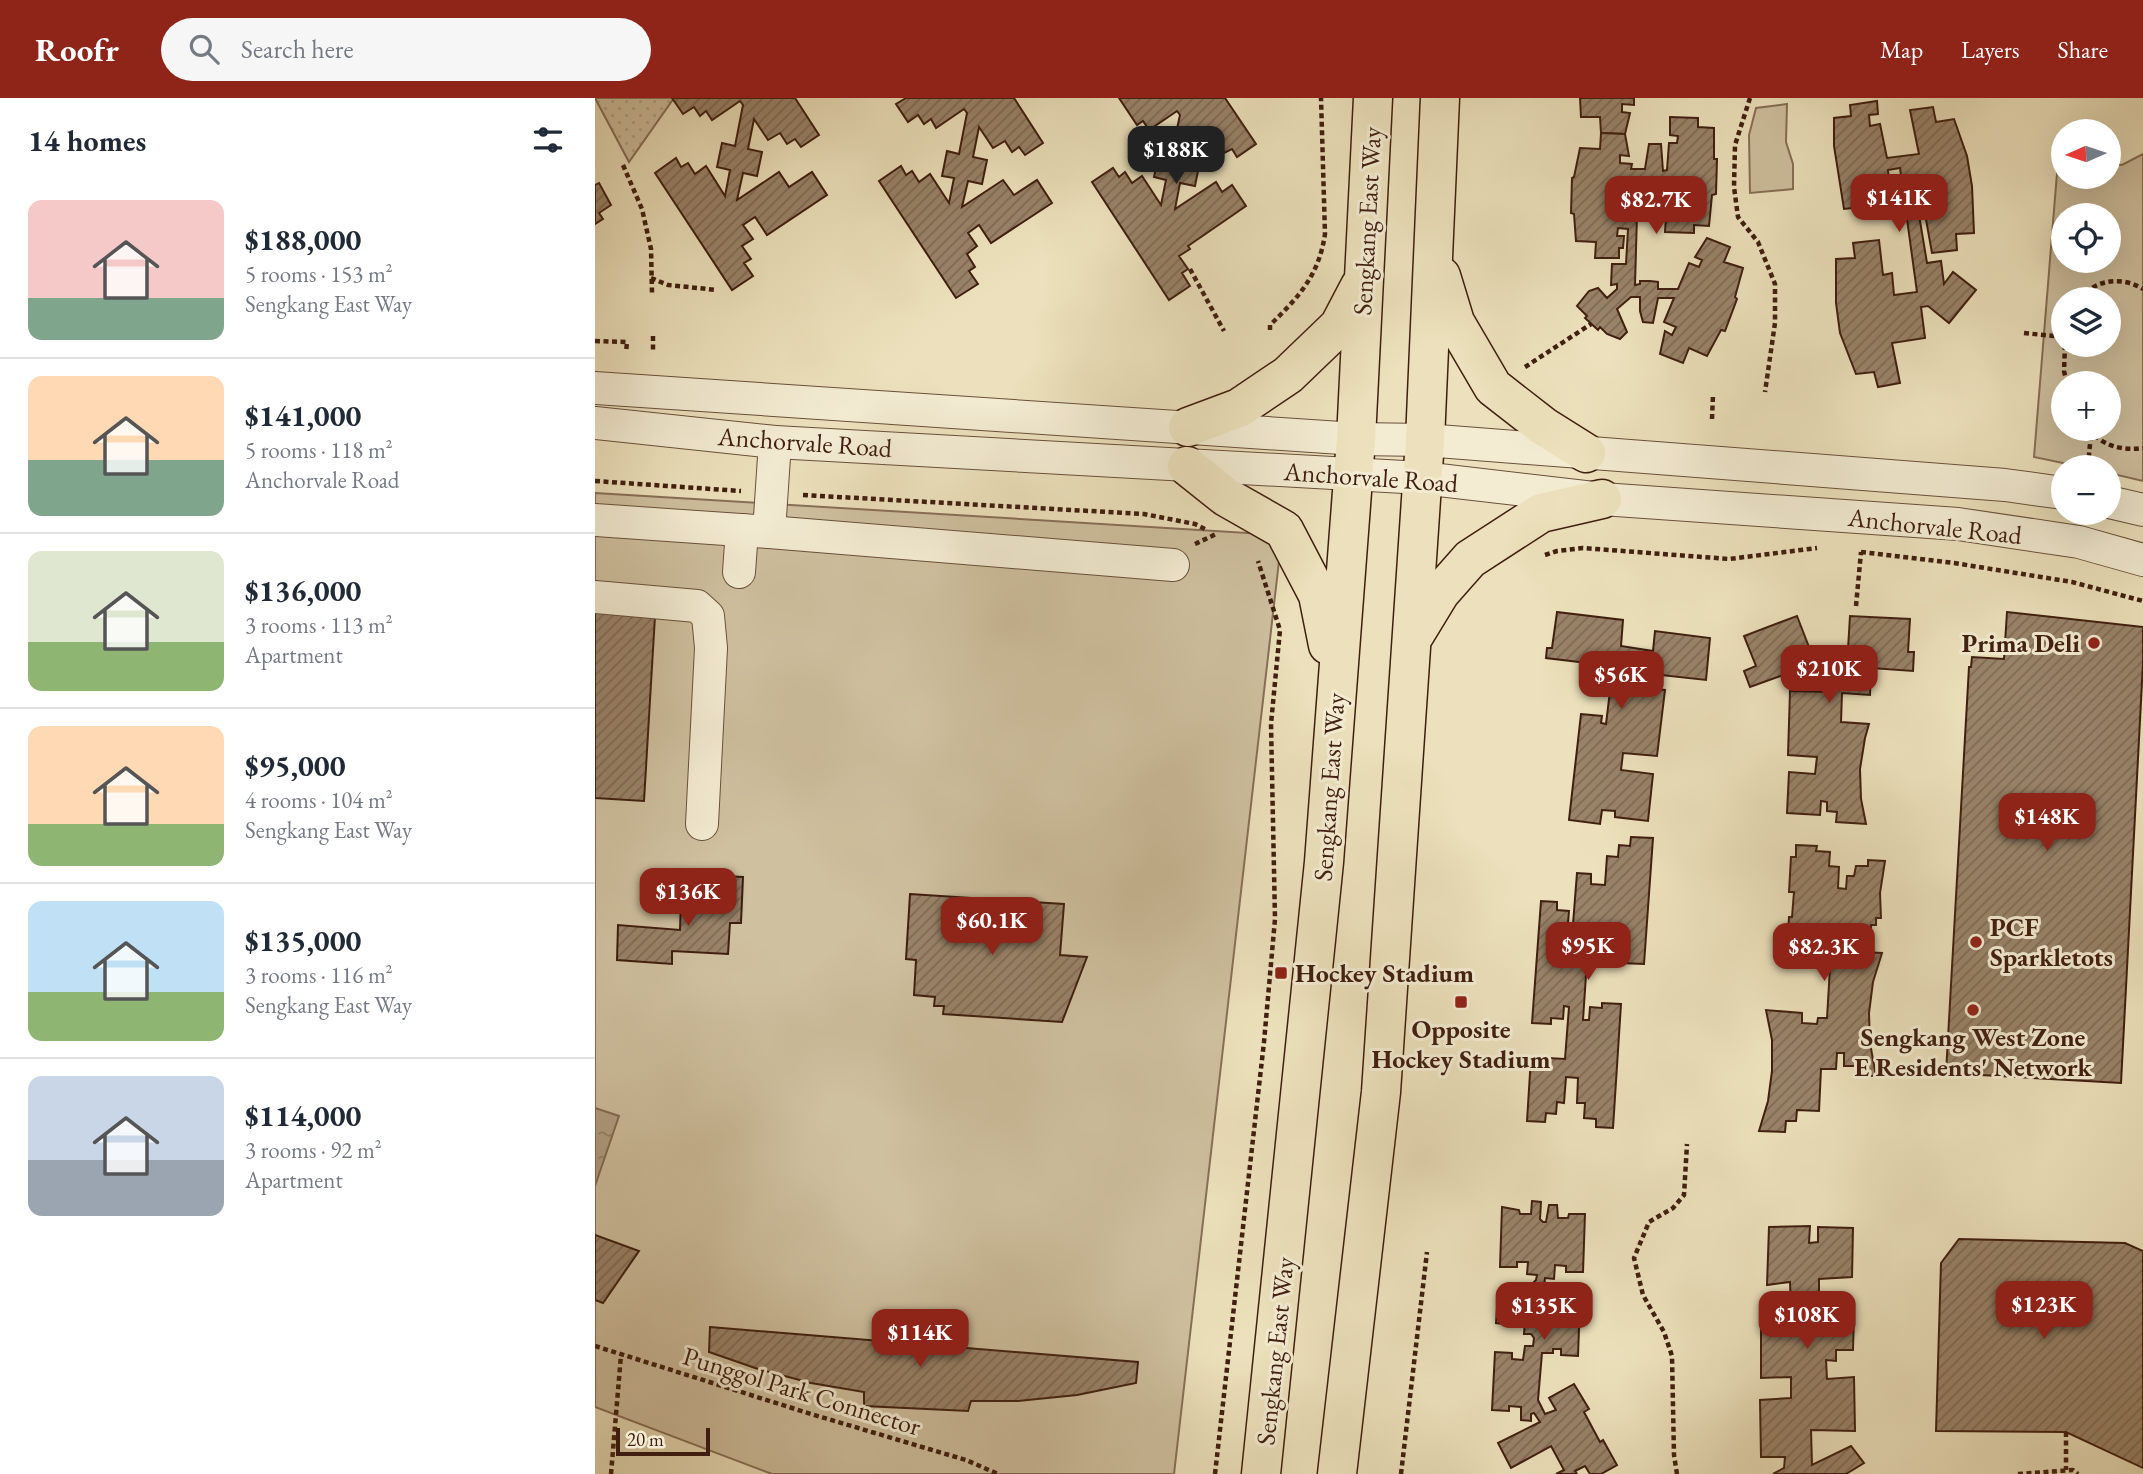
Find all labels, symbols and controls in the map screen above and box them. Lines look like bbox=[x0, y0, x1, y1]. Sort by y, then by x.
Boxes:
search box bbox=[161, 18, 651, 81]
text: Roofr bbox=[35, 28, 119, 71]
icon: search bbox=[185, 30, 223, 68]
text: Search here bbox=[241, 32, 354, 66]
text: Map bbox=[1880, 34, 1923, 65]
text: Layers bbox=[1961, 34, 2020, 65]
text: Share bbox=[2058, 34, 2108, 65]
north arrow bbox=[2051, 119, 2121, 189]
map controls bbox=[2051, 119, 2121, 525]
text: 14 homes bbox=[28, 121, 146, 160]
icon: filters bbox=[529, 121, 567, 159]
street label: Sengkang East Way bbox=[1345, 125, 1389, 316]
pin: $188K bbox=[1127, 126, 1225, 186]
text: $188K bbox=[1144, 134, 1208, 164]
pin: $141K bbox=[1850, 174, 1948, 234]
pin: $82.7K bbox=[1599, 176, 1713, 236]
text: $141K bbox=[1867, 182, 1931, 212]
text: $82.7K bbox=[1621, 184, 1691, 214]
button: locate bbox=[2051, 203, 2121, 273]
text: $188,000 bbox=[245, 220, 361, 259]
icon: home bbox=[84, 228, 168, 312]
text: 5 rooms · 153 m² bbox=[245, 259, 393, 289]
button: layers bbox=[2051, 287, 2121, 357]
text: Sengkang East Way bbox=[245, 289, 412, 319]
button: + bbox=[2051, 371, 2121, 441]
text: $141,000 bbox=[245, 396, 361, 435]
icon: home bbox=[84, 404, 168, 488]
street label: Anchorvale Road bbox=[716, 419, 894, 465]
text: 5 rooms · 118 m² bbox=[245, 435, 393, 465]
street label: Anchorvale Road bbox=[1282, 454, 1460, 500]
button: − bbox=[2051, 455, 2121, 525]
text: Anchorvale Road bbox=[245, 465, 399, 495]
street label: Anchorvale Road bbox=[1845, 500, 2024, 552]
text: $136,000 bbox=[245, 571, 361, 610]
icon: home bbox=[84, 579, 168, 663]
text: 3 rooms · 113 m² bbox=[245, 610, 393, 640]
place label: Prima Deli bbox=[1961, 626, 2080, 660]
marker: Prima Deli bbox=[2086, 635, 2102, 651]
text: Apartment bbox=[245, 640, 343, 670]
pin: $210K bbox=[1780, 646, 1878, 705]
pin: $56K bbox=[1580, 652, 1662, 711]
text: $210K bbox=[1797, 653, 1861, 683]
text: $56K bbox=[1595, 659, 1647, 689]
street label: Sengkang East Way bbox=[1305, 691, 1353, 882]
text: $95,000 bbox=[245, 746, 346, 785]
icon: home bbox=[84, 754, 168, 838]
text: 4 rooms · 104 m² bbox=[245, 785, 393, 815]
pin: $148K bbox=[1998, 794, 2096, 853]
text: $148K bbox=[2015, 801, 2079, 831]
text: Sengkang East Way bbox=[245, 815, 412, 845]
pin: $136K bbox=[639, 868, 737, 928]
text: $136K bbox=[656, 876, 720, 906]
pin: $60.1K bbox=[935, 898, 1049, 957]
text: $60.1K bbox=[957, 905, 1027, 935]
place label: PCF Sparkletots bbox=[1990, 910, 2113, 974]
text: $135,000 bbox=[245, 921, 361, 960]
pin: $95K bbox=[1547, 922, 1629, 982]
pin: $82.3K bbox=[1767, 924, 1881, 983]
icon: home bbox=[84, 929, 168, 1013]
text: $95K bbox=[1562, 930, 1614, 960]
text: $82.3K bbox=[1789, 931, 1859, 961]
marker: PCF Sparkletots bbox=[1968, 934, 1984, 950]
place label: Hockey Stadium bbox=[1295, 956, 1474, 990]
text: 3 rooms · 116 m² bbox=[245, 960, 393, 990]
marker: Hockey Stadium bbox=[1273, 965, 1289, 981]
text: Sengkang East Way bbox=[245, 990, 412, 1020]
marker: Opposite Hockey Stadium bbox=[1453, 994, 1469, 1010]
marker: Sengkang West Zone E Residents' Network bbox=[1965, 1002, 1981, 1018]
place label: Opposite Hockey Stadium bbox=[1372, 1012, 1550, 1076]
place label: Sengkang West Zone E Residents' Network bbox=[1854, 1020, 2093, 1084]
text: $114,000 bbox=[245, 1096, 361, 1135]
icon: home bbox=[84, 1104, 168, 1188]
text: 3 rooms · 92 m² bbox=[245, 1135, 382, 1165]
text: Apartment bbox=[245, 1165, 343, 1195]
street label: Sengkang East Way bbox=[1248, 1255, 1302, 1447]
pin: $135K bbox=[1495, 1282, 1593, 1342]
pin: $123K bbox=[1995, 1282, 2093, 1341]
text: $123K bbox=[2012, 1289, 2076, 1319]
text: $135K bbox=[1512, 1290, 1576, 1320]
pin: $108K bbox=[1758, 1292, 1856, 1351]
text: $108K bbox=[1775, 1299, 1839, 1329]
pin: $114K bbox=[871, 1310, 969, 1369]
text: $114K bbox=[888, 1317, 952, 1347]
street label: Punggol Park Connector bbox=[679, 1339, 925, 1443]
scale bar bbox=[616, 1425, 711, 1457]
text: 20 m bbox=[627, 1427, 664, 1452]

